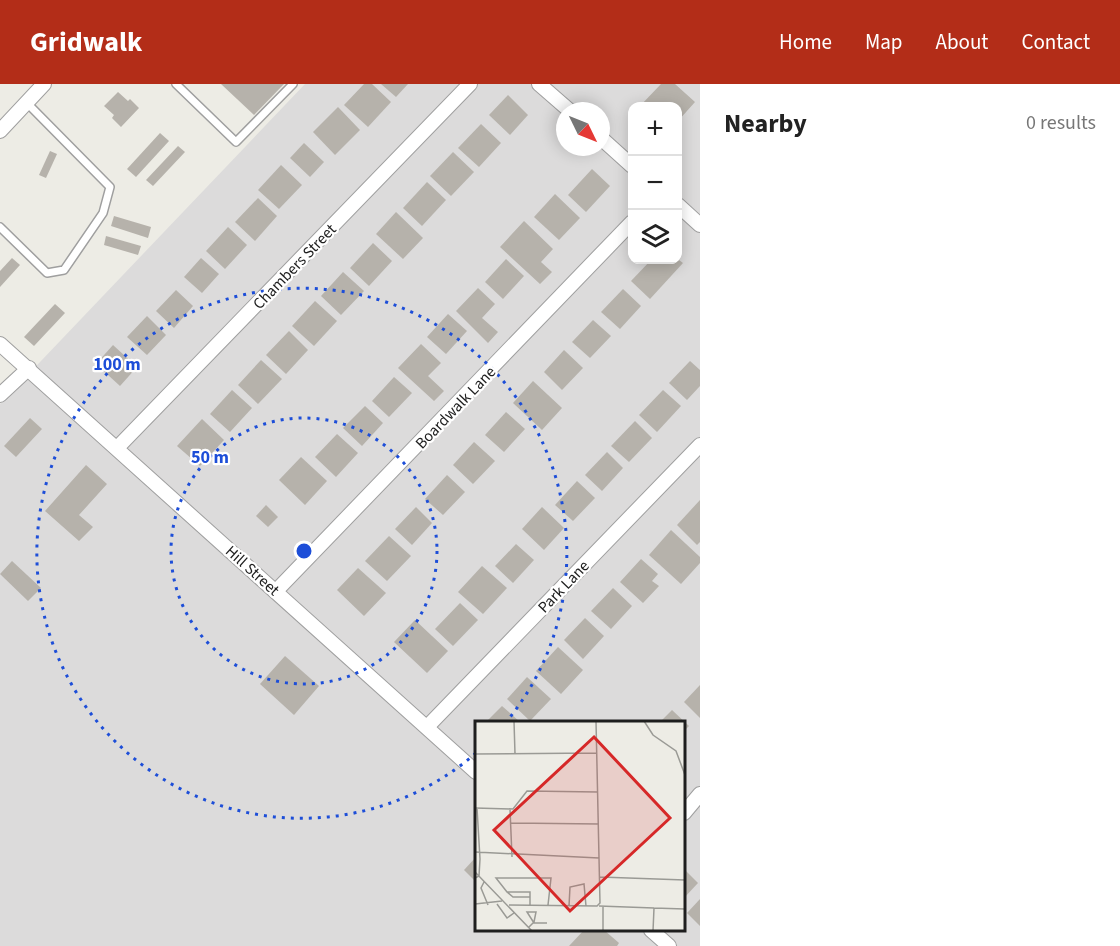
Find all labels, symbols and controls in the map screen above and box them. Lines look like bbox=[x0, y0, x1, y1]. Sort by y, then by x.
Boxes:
text: Gridwalk bbox=[30, 22, 142, 62]
text: Home bbox=[779, 27, 832, 57]
text: Map bbox=[865, 27, 903, 57]
text: About bbox=[936, 27, 988, 57]
text: Contact bbox=[1021, 27, 1090, 57]
north arrow bbox=[556, 102, 610, 156]
map controls bbox=[628, 102, 682, 264]
button: + bbox=[628, 102, 682, 156]
text: Nearby bbox=[724, 105, 807, 142]
text: 0 results bbox=[1026, 109, 1096, 137]
button: − bbox=[628, 156, 682, 210]
button: layers bbox=[628, 210, 682, 264]
street label: Chambers Street bbox=[248, 219, 342, 314]
text: 100 m bbox=[93, 352, 141, 377]
street label: Boardwalk Lane bbox=[411, 361, 501, 454]
text: 50 m bbox=[191, 445, 229, 470]
street label: Hill Street bbox=[221, 541, 285, 601]
centre of rings bbox=[294, 541, 314, 561]
street label: Park Lane bbox=[533, 555, 594, 618]
inset map bbox=[475, 721, 685, 931]

